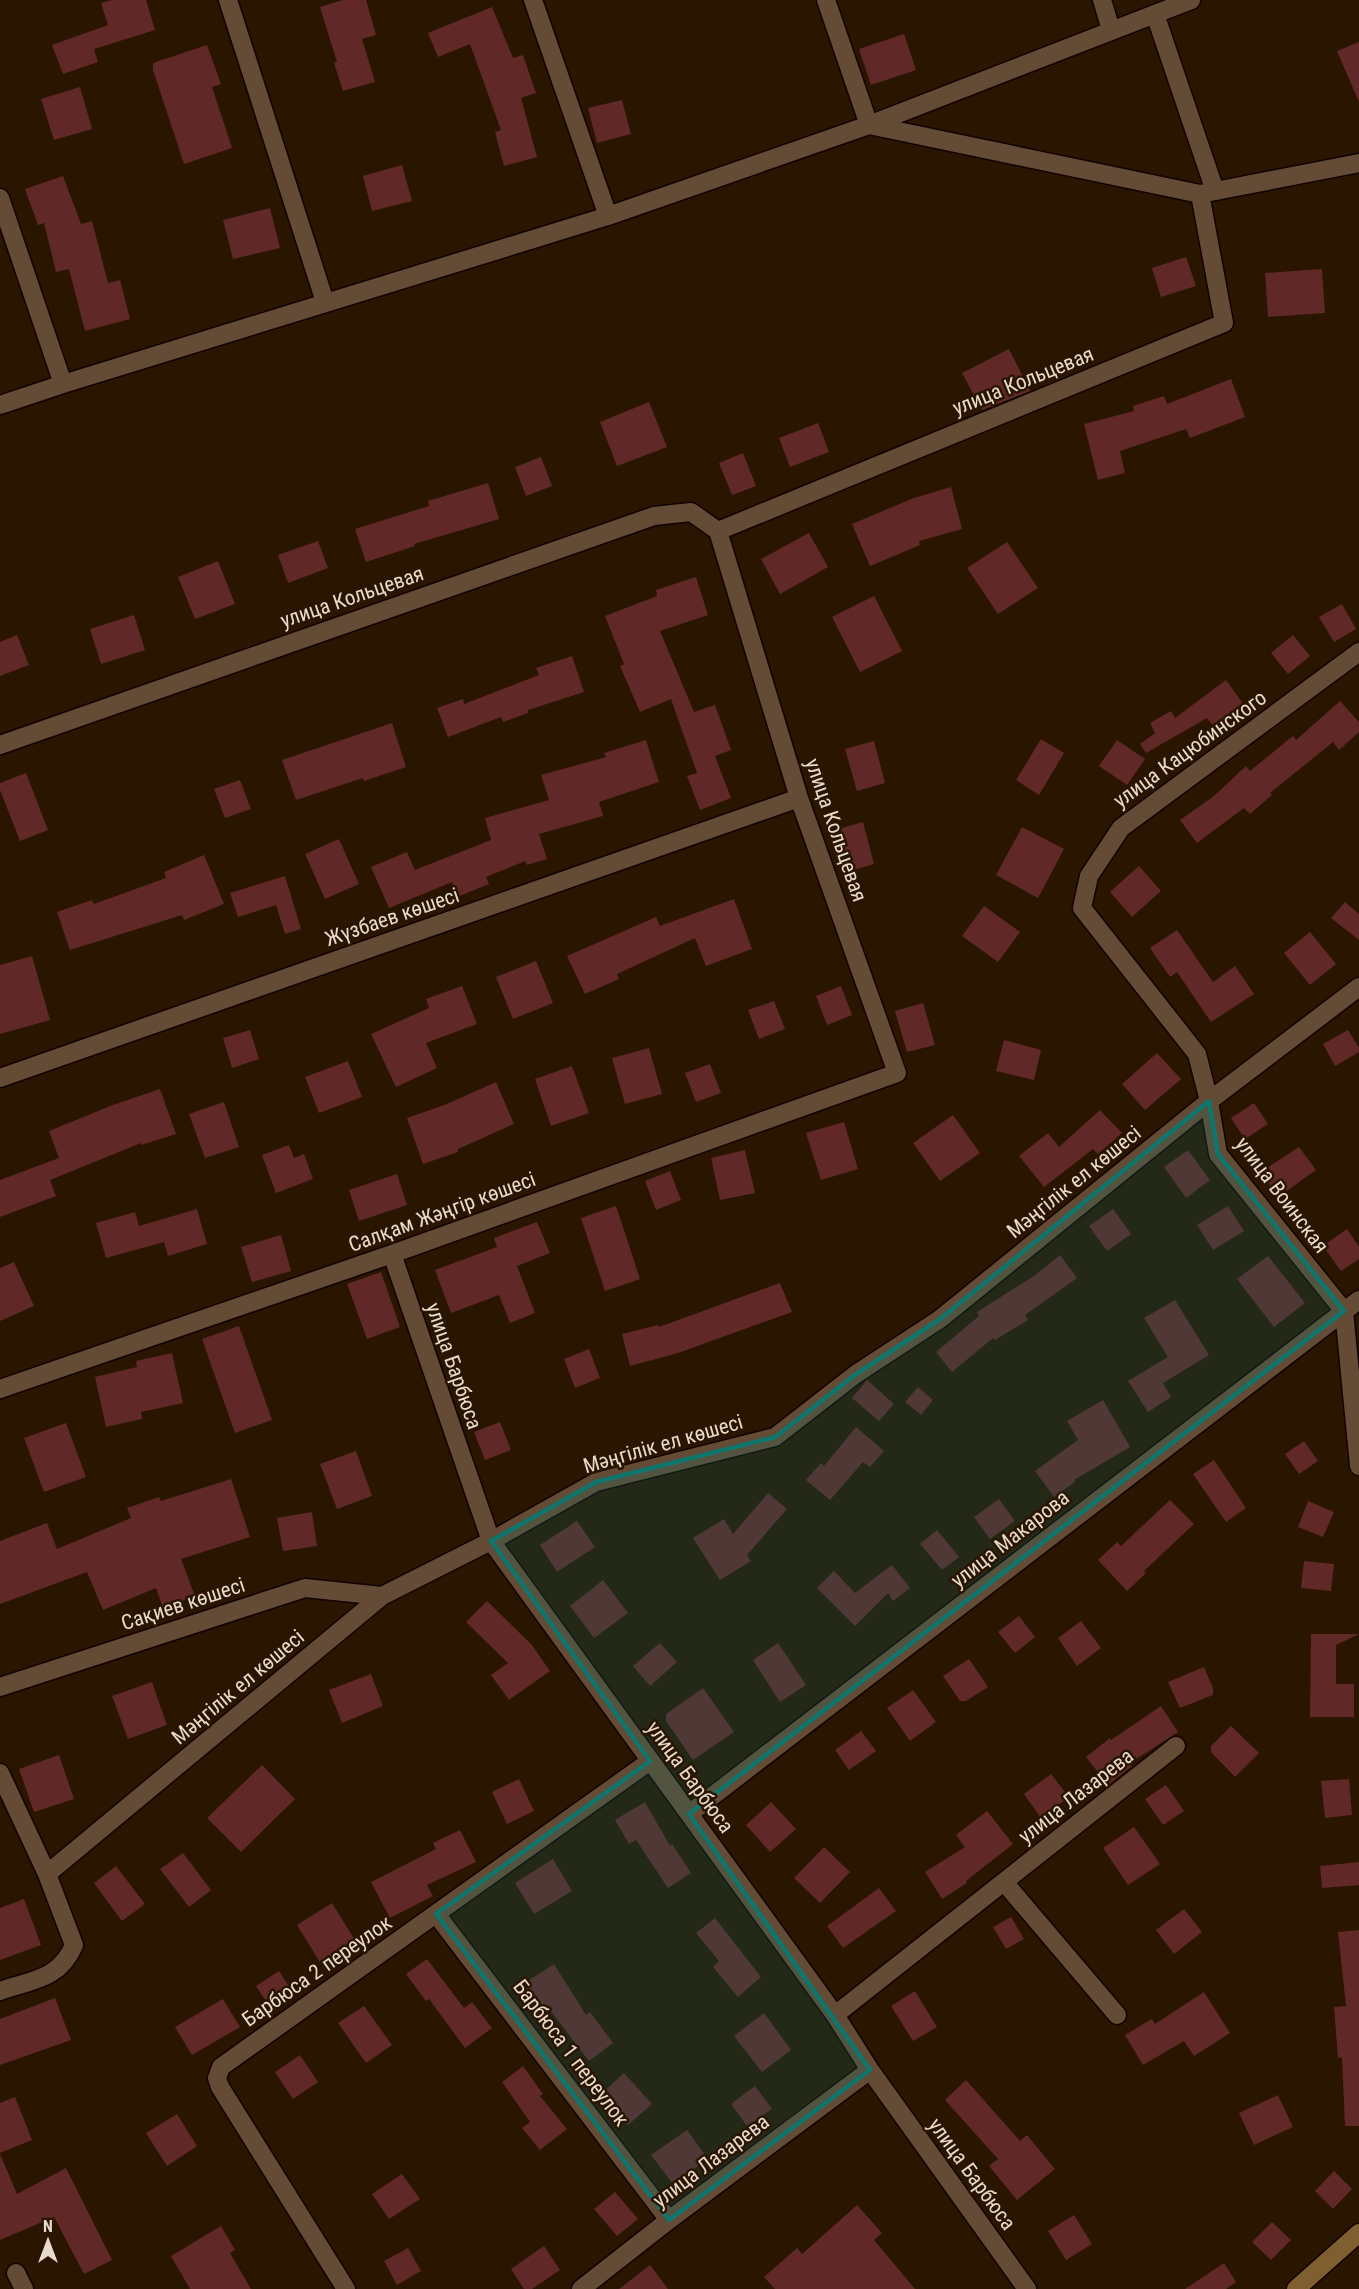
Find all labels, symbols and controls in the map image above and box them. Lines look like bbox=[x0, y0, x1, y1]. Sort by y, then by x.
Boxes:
street label: улица Кольцевая bbox=[949, 342, 1097, 420]
street label: улица Кольцевая bbox=[277, 561, 427, 633]
street label: улица Кацюбинского bbox=[1109, 686, 1271, 812]
street label: улица Кольцевая bbox=[800, 755, 872, 905]
street label: Жүзбаев көшесі bbox=[322, 883, 462, 951]
street label: Мәңгілік ел көшесі bbox=[1002, 1121, 1146, 1243]
street label: улица Воинская bbox=[1231, 1132, 1333, 1258]
street label: Салқам Жәңгір көшесі bbox=[345, 1167, 539, 1257]
street label: улица Барбюса bbox=[421, 1300, 487, 1432]
street label: Мәңгілік ел көшесі bbox=[580, 1410, 746, 1478]
street label: улица Макарова bbox=[946, 1485, 1074, 1593]
street label: Сақиев көшесі bbox=[118, 1573, 248, 1635]
street label: Мәңгілік ел көшесі bbox=[167, 1625, 309, 1749]
street label: улица Барбюса bbox=[641, 1716, 739, 1838]
street label: улица Лазарева bbox=[1014, 1744, 1138, 1848]
street label: Барбюса 2 переулок bbox=[238, 1910, 396, 2032]
street label: Барбюса 1 переулок bbox=[508, 1975, 634, 2131]
street label: улица Лазарева bbox=[648, 2110, 774, 2212]
street label: улица Барбюса bbox=[923, 2113, 1021, 2235]
north arrow bbox=[18, 2211, 78, 2271]
text: N bbox=[43, 2217, 53, 2236]

